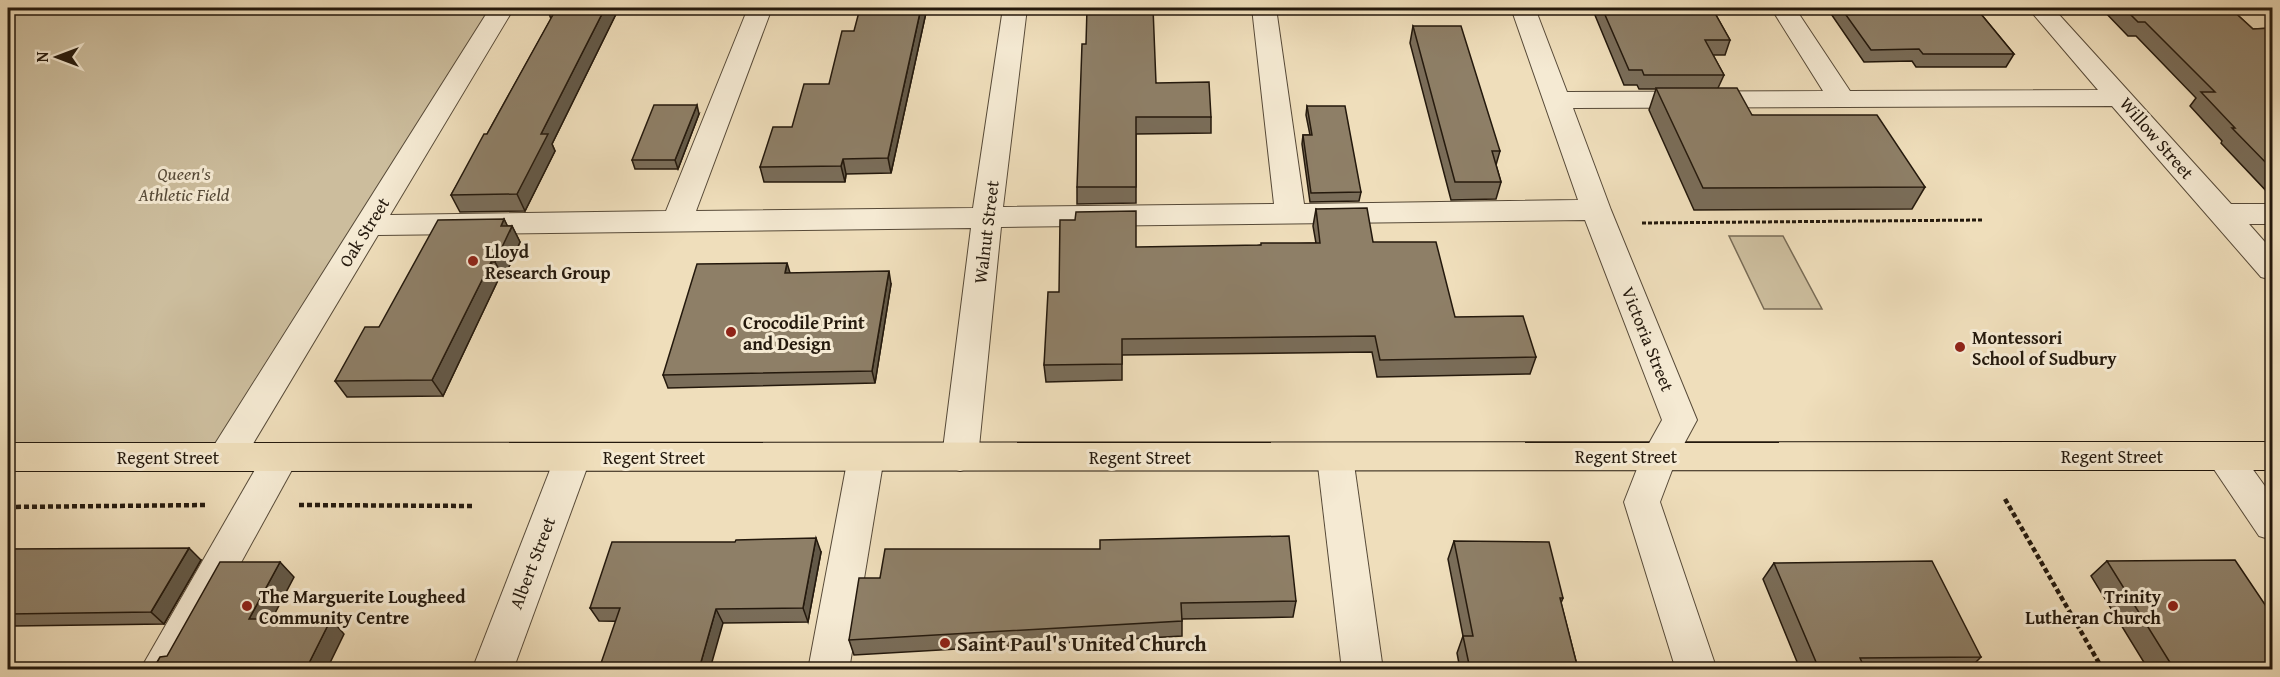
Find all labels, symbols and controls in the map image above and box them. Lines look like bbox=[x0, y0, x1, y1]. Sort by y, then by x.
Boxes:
north arrow bbox=[27, 27, 87, 87]
text: N bbox=[30, 51, 54, 62]
street label: Willow Street bbox=[2113, 91, 2201, 186]
park label: Queen's Athletic Field bbox=[138, 160, 230, 208]
street label: Walnut Street bbox=[966, 178, 1006, 285]
street label: Oak Street bbox=[332, 191, 396, 272]
place label: Lloyd Research Group bbox=[485, 238, 611, 286]
marker: Lloyd Research Group bbox=[466, 254, 480, 268]
street label: Victoria Street bbox=[1615, 283, 1682, 396]
place label: Crocodile Print and Design bbox=[743, 309, 865, 357]
place label: Montessori School of Sudbury bbox=[1972, 324, 2117, 372]
marker: Crocodile Print and Design bbox=[724, 325, 738, 339]
marker: Montessori School of Sudbury bbox=[1953, 340, 1967, 354]
street label: Regent Street bbox=[1575, 443, 1678, 470]
street label: Regent Street bbox=[2061, 443, 2164, 470]
street label: Regent Street bbox=[117, 444, 220, 471]
street label: Regent Street bbox=[603, 444, 706, 471]
street label: Regent Street bbox=[1089, 444, 1192, 471]
street label: Albert Street bbox=[502, 512, 562, 613]
place label: The Marguerite Lougheed Community Centre bbox=[259, 583, 466, 631]
place label: Trinity Lutheran Church bbox=[2025, 583, 2162, 631]
marker: The Marguerite Lougheed Community Centre bbox=[240, 599, 254, 613]
marker: Trinity Lutheran Church bbox=[2166, 599, 2180, 613]
place label: Saint Paul's United Church bbox=[957, 628, 1207, 659]
marker: Saint Paul's United Church bbox=[938, 636, 952, 650]

